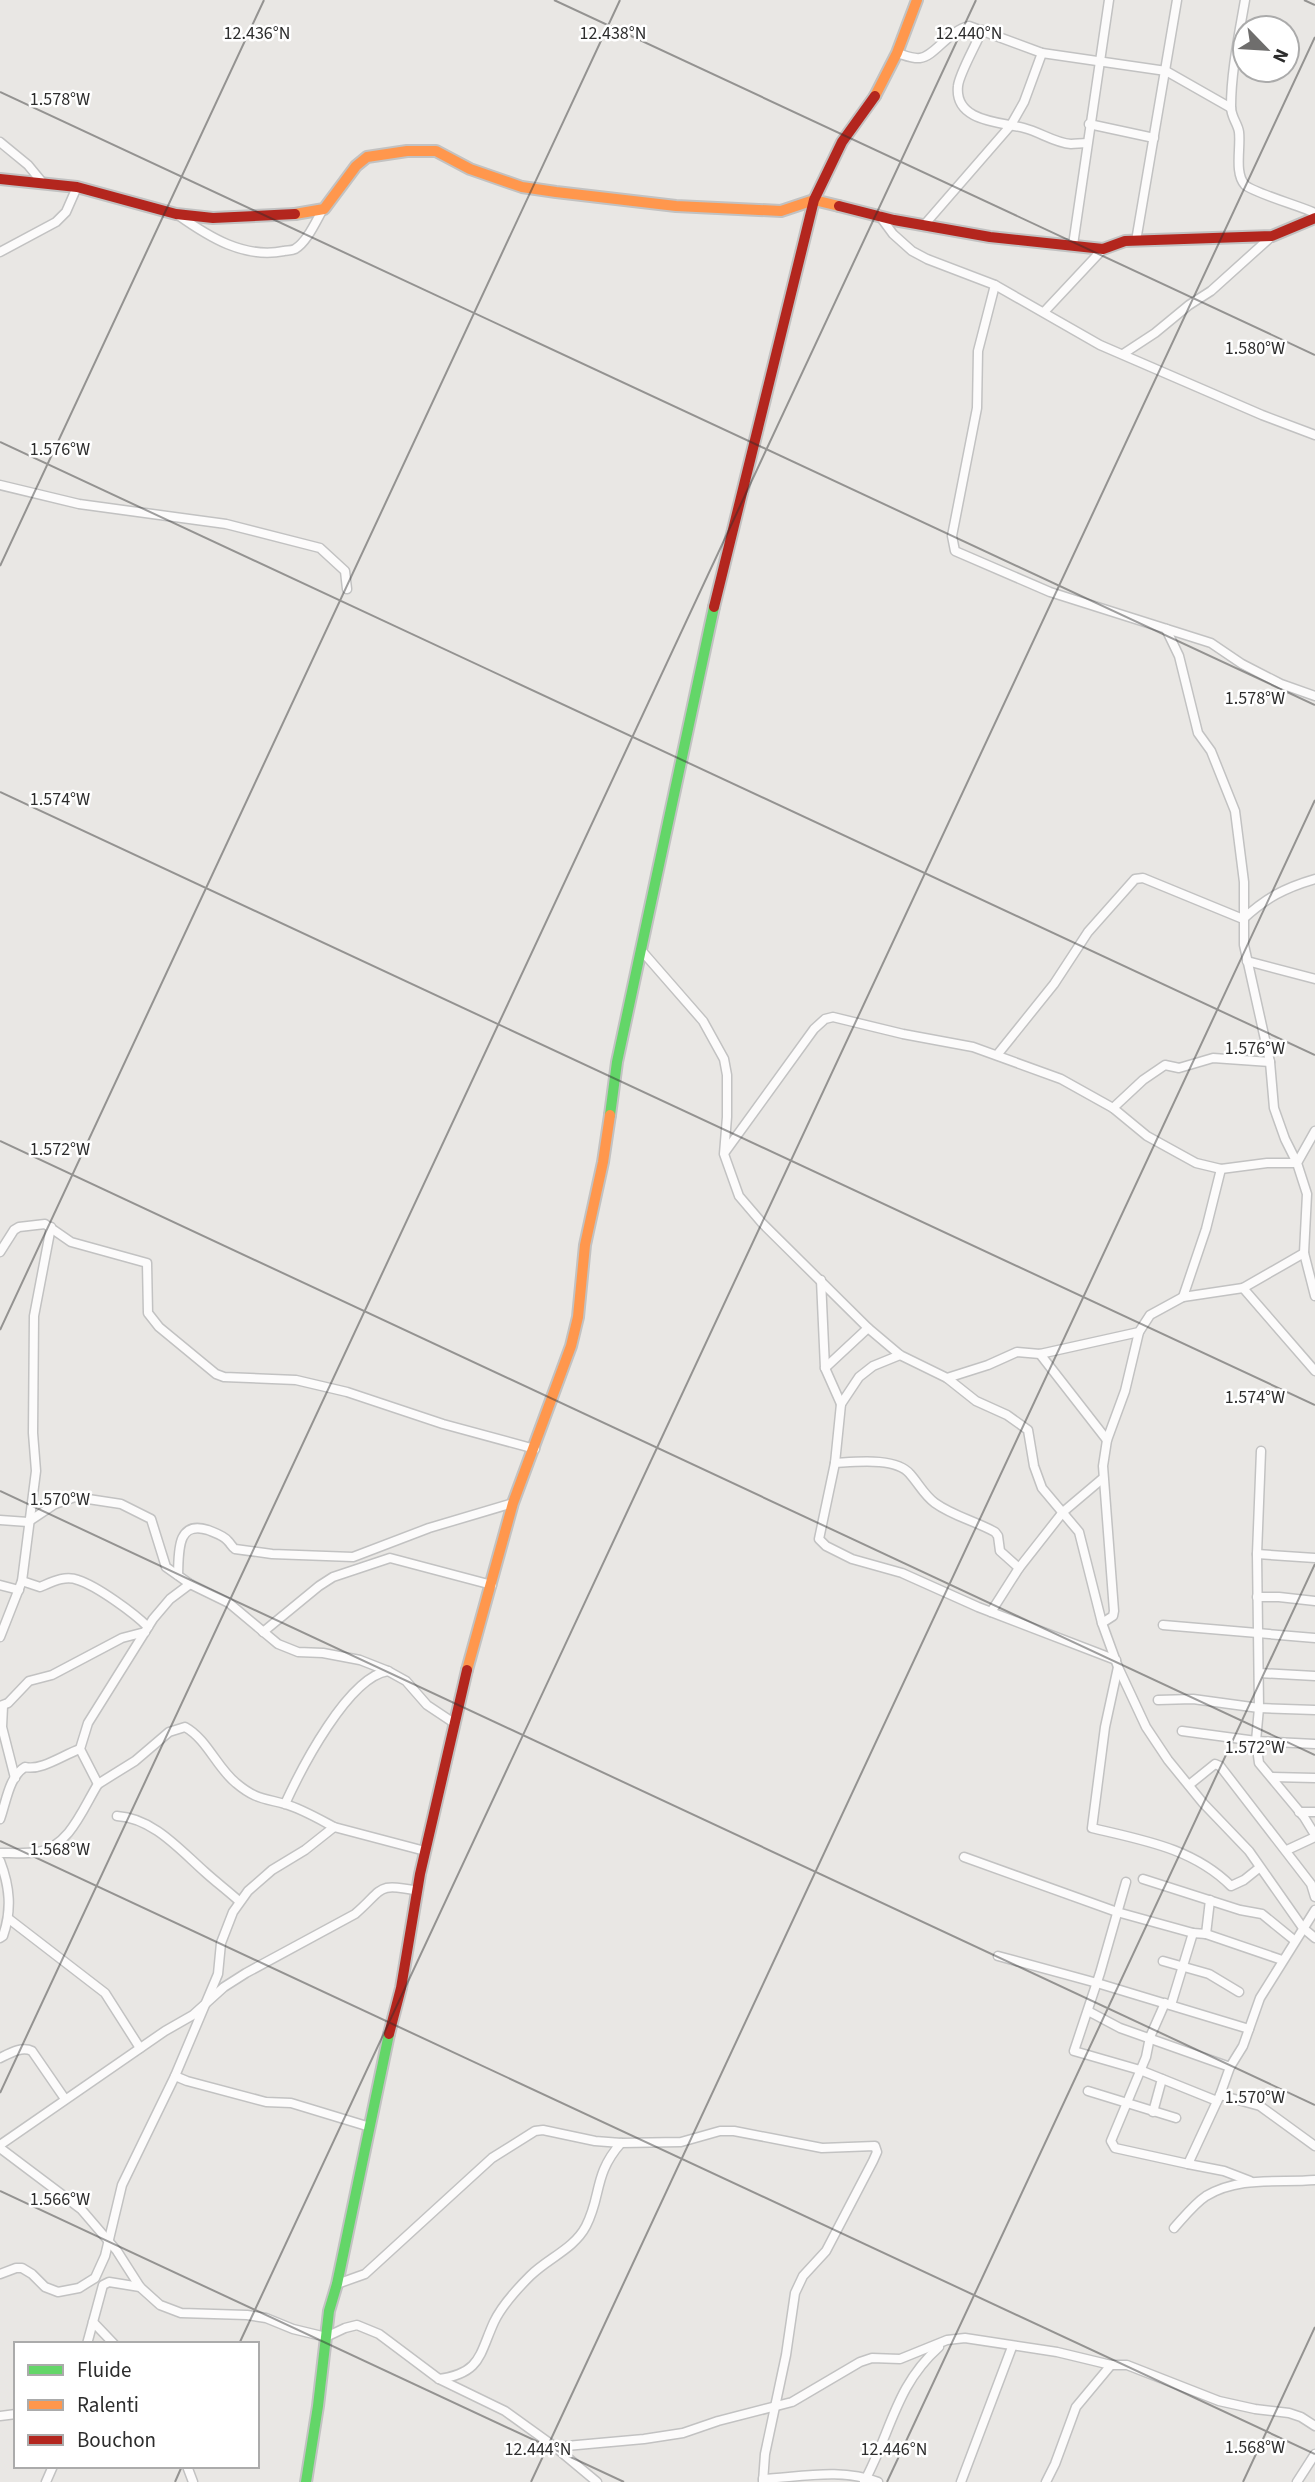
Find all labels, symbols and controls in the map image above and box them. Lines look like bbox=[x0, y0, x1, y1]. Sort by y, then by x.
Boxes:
north arrow bbox=[1231, 14, 1301, 84]
text: 12.436°N bbox=[224, 21, 290, 46]
text: 12.438°N bbox=[580, 21, 646, 46]
text: 12.440°N bbox=[936, 21, 1002, 46]
text: N bbox=[1265, 44, 1295, 67]
text: 1.578°W bbox=[30, 87, 90, 112]
text: 1.580°W bbox=[1225, 336, 1285, 361]
text: 1.576°W bbox=[30, 437, 90, 462]
text: 1.578°W bbox=[1225, 686, 1285, 711]
text: 1.574°W bbox=[30, 787, 90, 812]
text: 1.576°W bbox=[1225, 1036, 1285, 1061]
text: 1.572°W bbox=[30, 1137, 90, 1162]
text: 1.574°W bbox=[1225, 1385, 1285, 1410]
text: 1.570°W bbox=[30, 1487, 90, 1512]
text: 1.572°W bbox=[1225, 1735, 1285, 1760]
text: 1.568°W bbox=[30, 1837, 90, 1862]
text: 1.570°W bbox=[1225, 2085, 1285, 2110]
text: 1.566°W bbox=[30, 2187, 90, 2212]
legend bbox=[14, 2342, 259, 2468]
text: Fluide bbox=[77, 2355, 131, 2385]
text: Ralenti bbox=[77, 2390, 139, 2420]
text: Bouchon bbox=[77, 2425, 156, 2455]
text: 1.568°W bbox=[1225, 2435, 1285, 2460]
text: 12.444°N bbox=[505, 2437, 571, 2462]
text: 12.446°N bbox=[861, 2437, 927, 2462]

